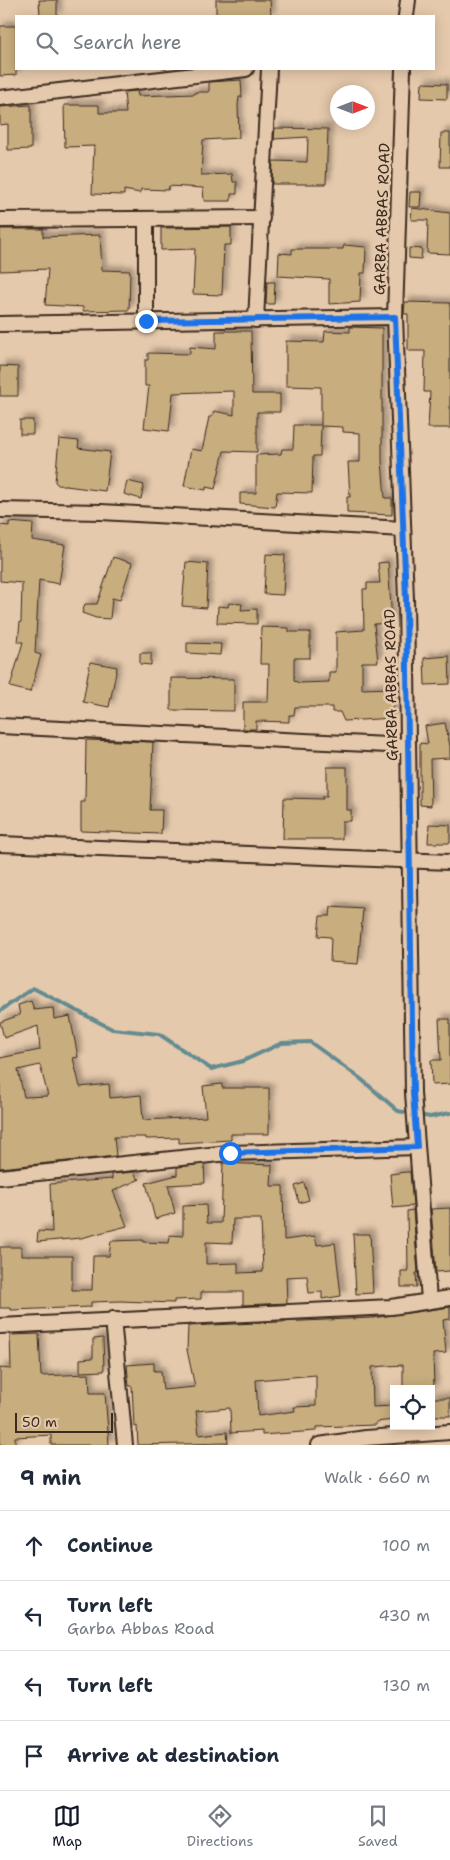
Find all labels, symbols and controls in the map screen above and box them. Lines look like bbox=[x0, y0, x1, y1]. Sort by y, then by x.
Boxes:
search box bbox=[15, 15, 435, 70]
icon: search bbox=[33, 29, 61, 57]
text: Search here bbox=[73, 30, 182, 55]
north arrow bbox=[330, 85, 375, 130]
street label: GARBA ABBAS ROAD bbox=[369, 143, 395, 295]
route end bbox=[135, 310, 158, 333]
street label: GARBA ABBAS ROAD bbox=[380, 609, 402, 761]
route start bbox=[219, 1142, 242, 1165]
map controls bbox=[390, 1385, 435, 1430]
button: locate bbox=[390, 1385, 435, 1430]
scale bar bbox=[15, 1410, 112, 1433]
text: 50 m bbox=[22, 1413, 57, 1431]
text: 9 min bbox=[20, 1464, 81, 1492]
text: Walk · 660 m bbox=[324, 1467, 430, 1488]
icon: ahead bbox=[20, 1532, 48, 1560]
text: Continue bbox=[67, 1533, 153, 1558]
text: 100 m bbox=[382, 1535, 430, 1556]
text: Turn left bbox=[67, 1593, 153, 1618]
icon: left bbox=[20, 1602, 48, 1630]
text: 430 m bbox=[379, 1605, 430, 1626]
text: Garba Abbas Road bbox=[67, 1618, 214, 1639]
icon: left bbox=[20, 1672, 48, 1700]
text: Turn left bbox=[67, 1673, 153, 1698]
text: 130 m bbox=[383, 1675, 430, 1696]
icon: arrive bbox=[20, 1742, 48, 1770]
text: Arrive at destination bbox=[67, 1743, 279, 1768]
tab: Map bbox=[52, 1802, 82, 1850]
tab: Directions bbox=[187, 1802, 254, 1850]
tab: Saved bbox=[358, 1802, 398, 1850]

